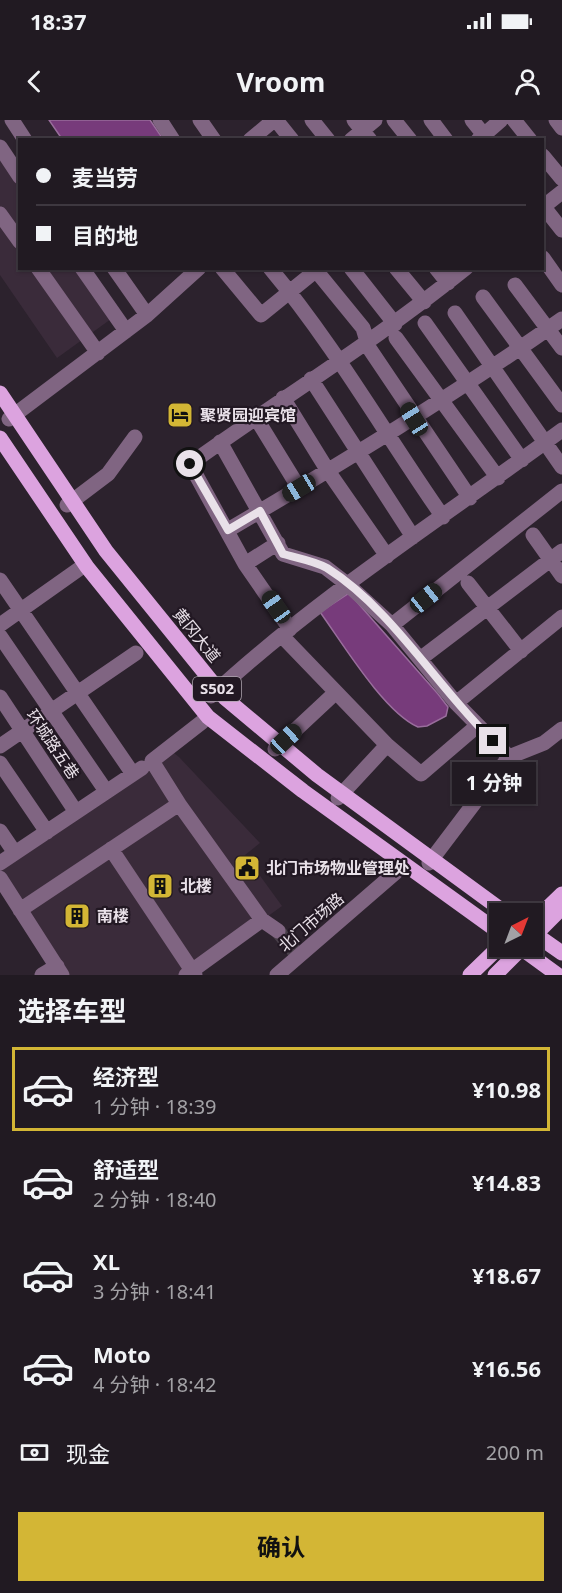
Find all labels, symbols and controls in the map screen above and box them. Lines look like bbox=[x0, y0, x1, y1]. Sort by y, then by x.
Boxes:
text: 18:37 bbox=[30, 6, 87, 36]
text: Vroom bbox=[237, 63, 325, 100]
icon: back bbox=[18, 65, 51, 98]
icon: person bbox=[511, 65, 544, 98]
text: 麦当劳 bbox=[72, 162, 138, 192]
text: 目的地 bbox=[72, 220, 138, 250]
car bbox=[397, 399, 431, 439]
hotel icon: 聚贤园迎宾馆 bbox=[165, 400, 195, 430]
place label: 聚贤园迎宾馆 bbox=[200, 404, 296, 426]
route start bbox=[176, 450, 203, 477]
car bbox=[279, 471, 319, 505]
car bbox=[406, 580, 446, 616]
car bbox=[258, 587, 294, 627]
street label: 黄冈大道 bbox=[168, 603, 226, 667]
road number: S502 bbox=[193, 677, 241, 701]
street label: 环城路五巷 bbox=[22, 705, 84, 783]
car bbox=[267, 720, 305, 758]
route end bbox=[479, 727, 506, 754]
callout: 1 分钟 bbox=[451, 762, 535, 804]
text: 1 分钟 bbox=[466, 769, 522, 796]
public building icon: 北门市场物业管理处 bbox=[232, 853, 262, 883]
place label: 北门市场物业管理处 bbox=[266, 857, 410, 879]
building icon: 北楼 bbox=[145, 871, 175, 901]
place label: 北楼 bbox=[180, 875, 212, 897]
street label: 北门市场路 bbox=[274, 887, 348, 957]
building icon: 南楼 bbox=[62, 901, 92, 931]
north arrow bbox=[489, 903, 543, 957]
map controls bbox=[489, 903, 543, 957]
place label: 南楼 bbox=[97, 905, 129, 927]
text: 选择车型 bbox=[18, 992, 126, 1029]
text: 经济型 bbox=[93, 1061, 159, 1091]
icon: car bbox=[21, 1062, 75, 1116]
text: ¥10.98 bbox=[472, 1074, 541, 1104]
text: 1 分钟 · 18:39 bbox=[93, 1093, 217, 1120]
text: 舒适型 bbox=[93, 1154, 159, 1184]
icon: car bbox=[21, 1155, 75, 1209]
text: ¥14.83 bbox=[472, 1167, 541, 1197]
text: 2 分钟 · 18:40 bbox=[93, 1186, 217, 1213]
text: XL bbox=[93, 1246, 120, 1276]
icon: car bbox=[21, 1248, 75, 1302]
text: ¥18.67 bbox=[472, 1260, 541, 1290]
text: 3 分钟 · 18:41 bbox=[93, 1278, 217, 1305]
text: Moto bbox=[93, 1339, 151, 1369]
icon: car bbox=[21, 1341, 75, 1395]
text: ¥16.56 bbox=[472, 1353, 541, 1383]
text: 4 分钟 · 18:42 bbox=[93, 1371, 217, 1398]
icon: cash bbox=[18, 1436, 51, 1469]
text: 现金 bbox=[66, 1438, 110, 1468]
text: 200 m bbox=[486, 1439, 544, 1466]
button: 确认 bbox=[18, 1512, 544, 1581]

